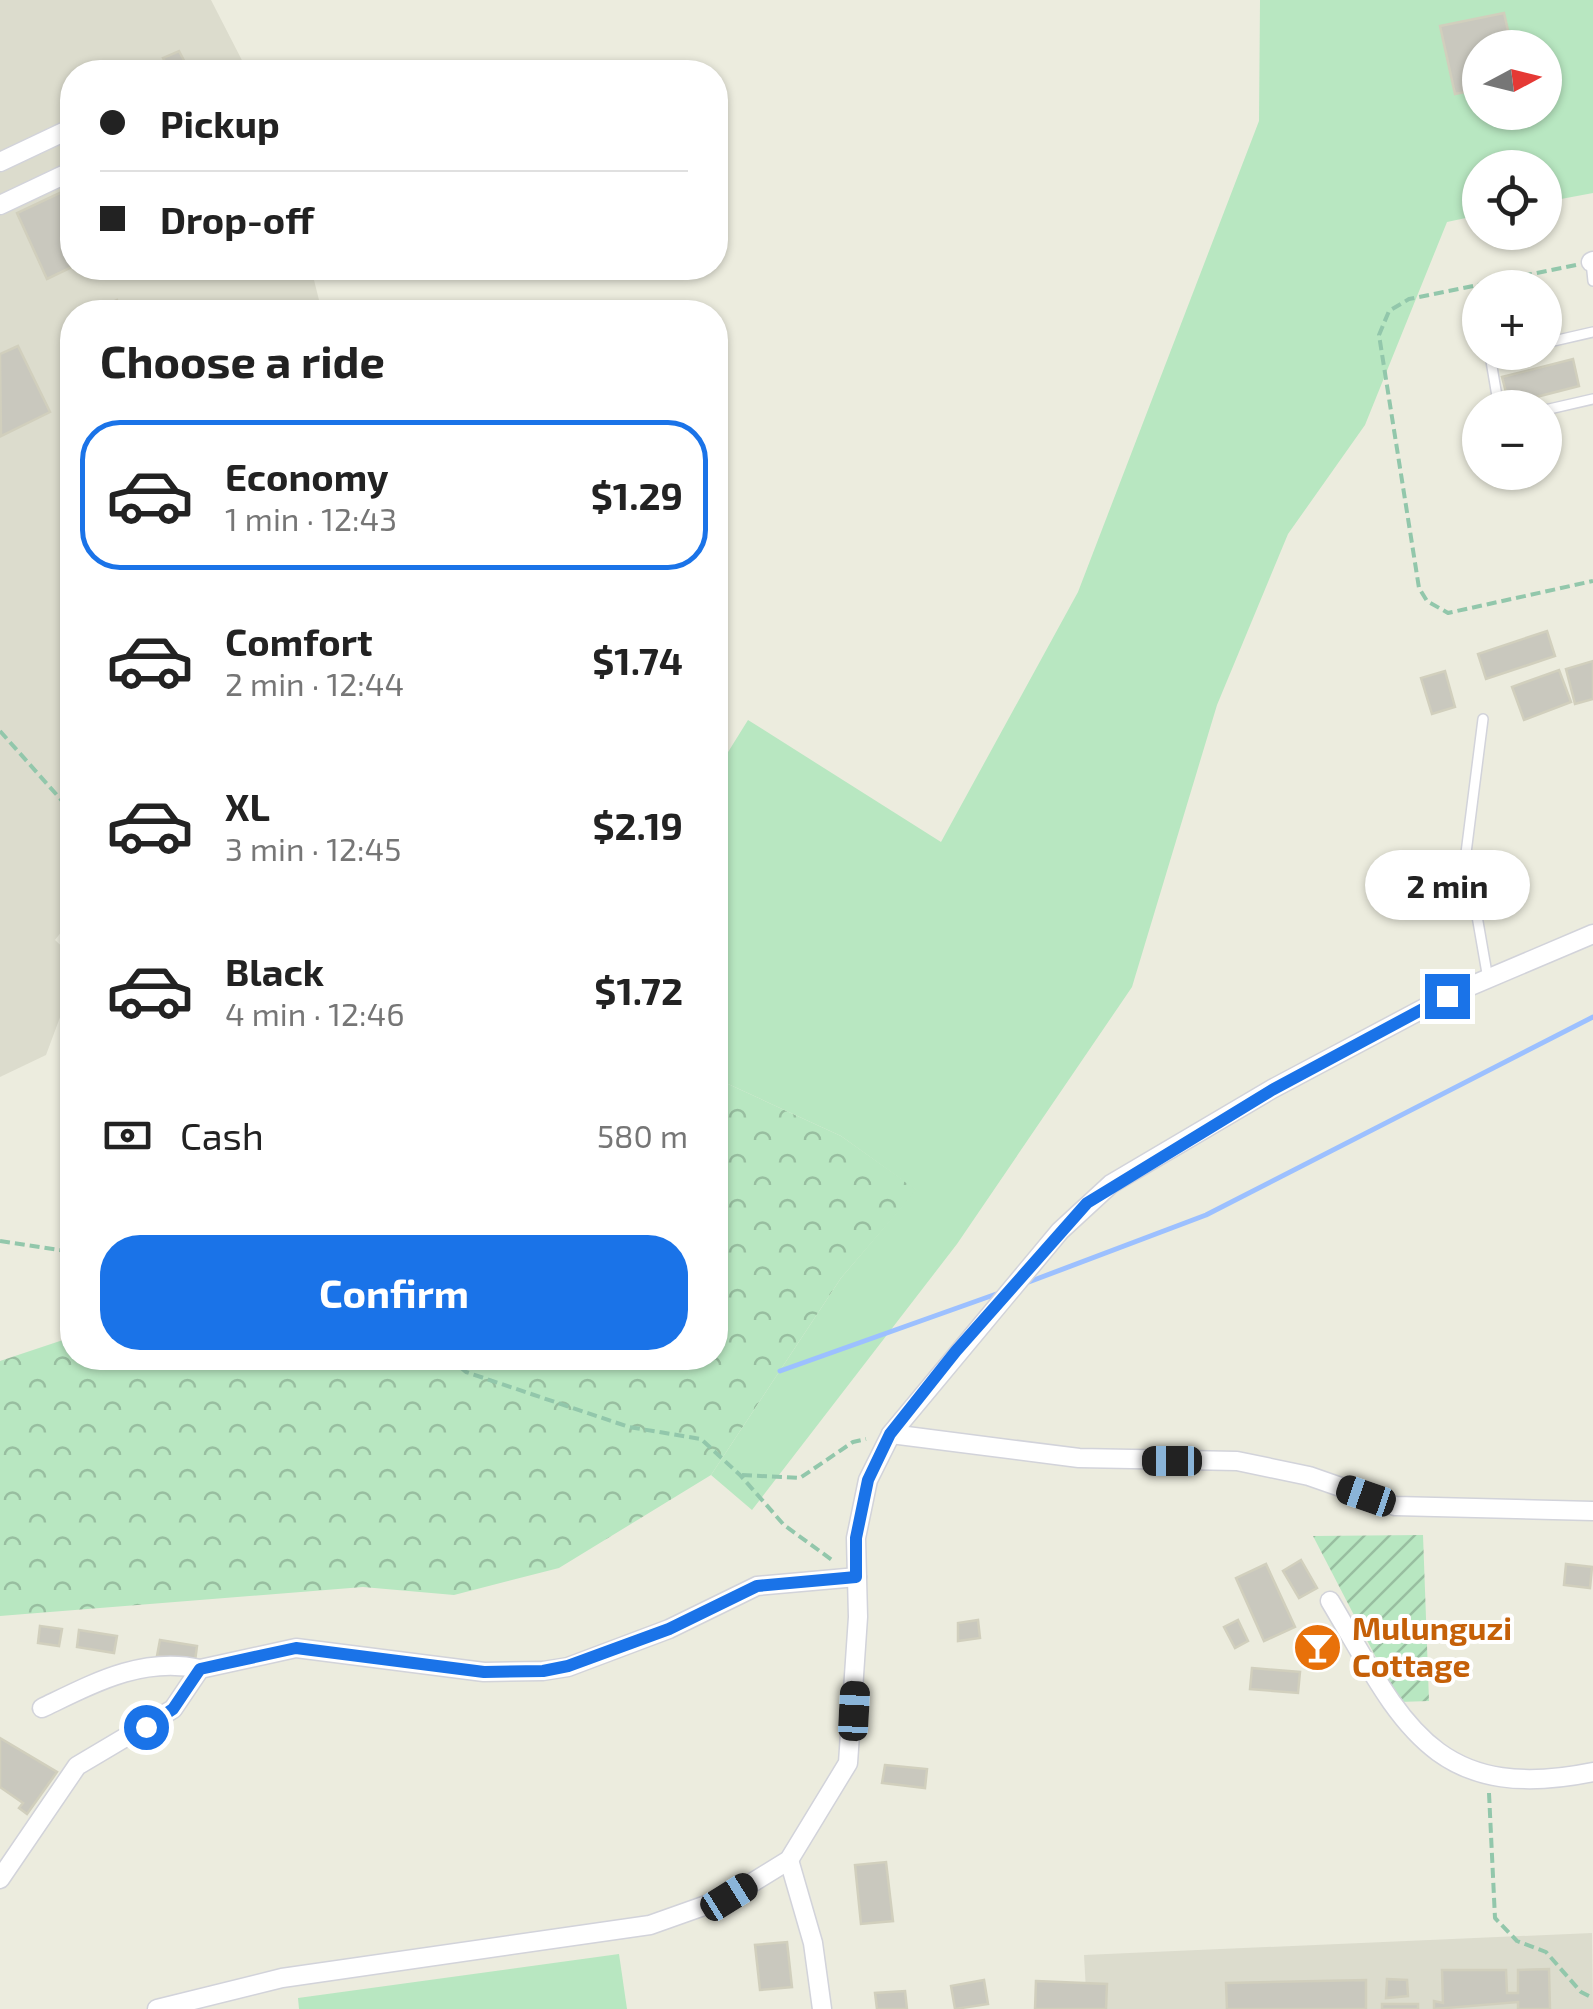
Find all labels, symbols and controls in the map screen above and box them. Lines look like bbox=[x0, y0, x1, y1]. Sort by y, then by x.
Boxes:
north arrow bbox=[1462, 30, 1562, 130]
map controls bbox=[1462, 30, 1562, 490]
text: Pickup bbox=[160, 100, 280, 146]
button: locate bbox=[1462, 150, 1562, 250]
text: Drop-off bbox=[160, 196, 314, 242]
button: + bbox=[1462, 270, 1562, 370]
text: Choose a ride bbox=[100, 333, 385, 387]
button: − bbox=[1462, 390, 1562, 490]
icon: car bbox=[105, 450, 195, 540]
text: Economy bbox=[225, 453, 389, 499]
text: $1.29 bbox=[591, 472, 683, 518]
text: 1 min · 12:43 bbox=[225, 499, 397, 537]
icon: car bbox=[105, 615, 195, 705]
text: Comfort bbox=[225, 618, 373, 664]
text: $1.74 bbox=[592, 637, 683, 683]
text: 2 min · 12:44 bbox=[225, 664, 404, 702]
icon: car bbox=[105, 780, 195, 870]
text: XL bbox=[225, 783, 270, 829]
text: $2.19 bbox=[592, 802, 683, 848]
text: 3 min · 12:45 bbox=[225, 829, 401, 867]
callout: 2 min bbox=[1364, 851, 1530, 921]
text: 2 min bbox=[1407, 866, 1488, 904]
icon: car bbox=[105, 945, 195, 1035]
text: Black bbox=[225, 948, 324, 994]
text: $1.72 bbox=[594, 967, 683, 1013]
route end bbox=[1425, 974, 1470, 1019]
text: 4 min · 12:46 bbox=[225, 994, 404, 1032]
icon: cash bbox=[100, 1108, 155, 1163]
text: Cash bbox=[180, 1112, 264, 1158]
text: 580 m bbox=[597, 1116, 688, 1154]
button: Confirm bbox=[100, 1235, 688, 1350]
car bbox=[1142, 1446, 1202, 1476]
car bbox=[1333, 1472, 1399, 1520]
place label: Mulunguzi Cottage bbox=[1352, 1608, 1512, 1683]
bar icon: Mulunguzi Cottage bbox=[1291, 1621, 1343, 1673]
car bbox=[837, 1680, 871, 1742]
route start bbox=[124, 1705, 169, 1750]
car bbox=[696, 1868, 762, 1926]

